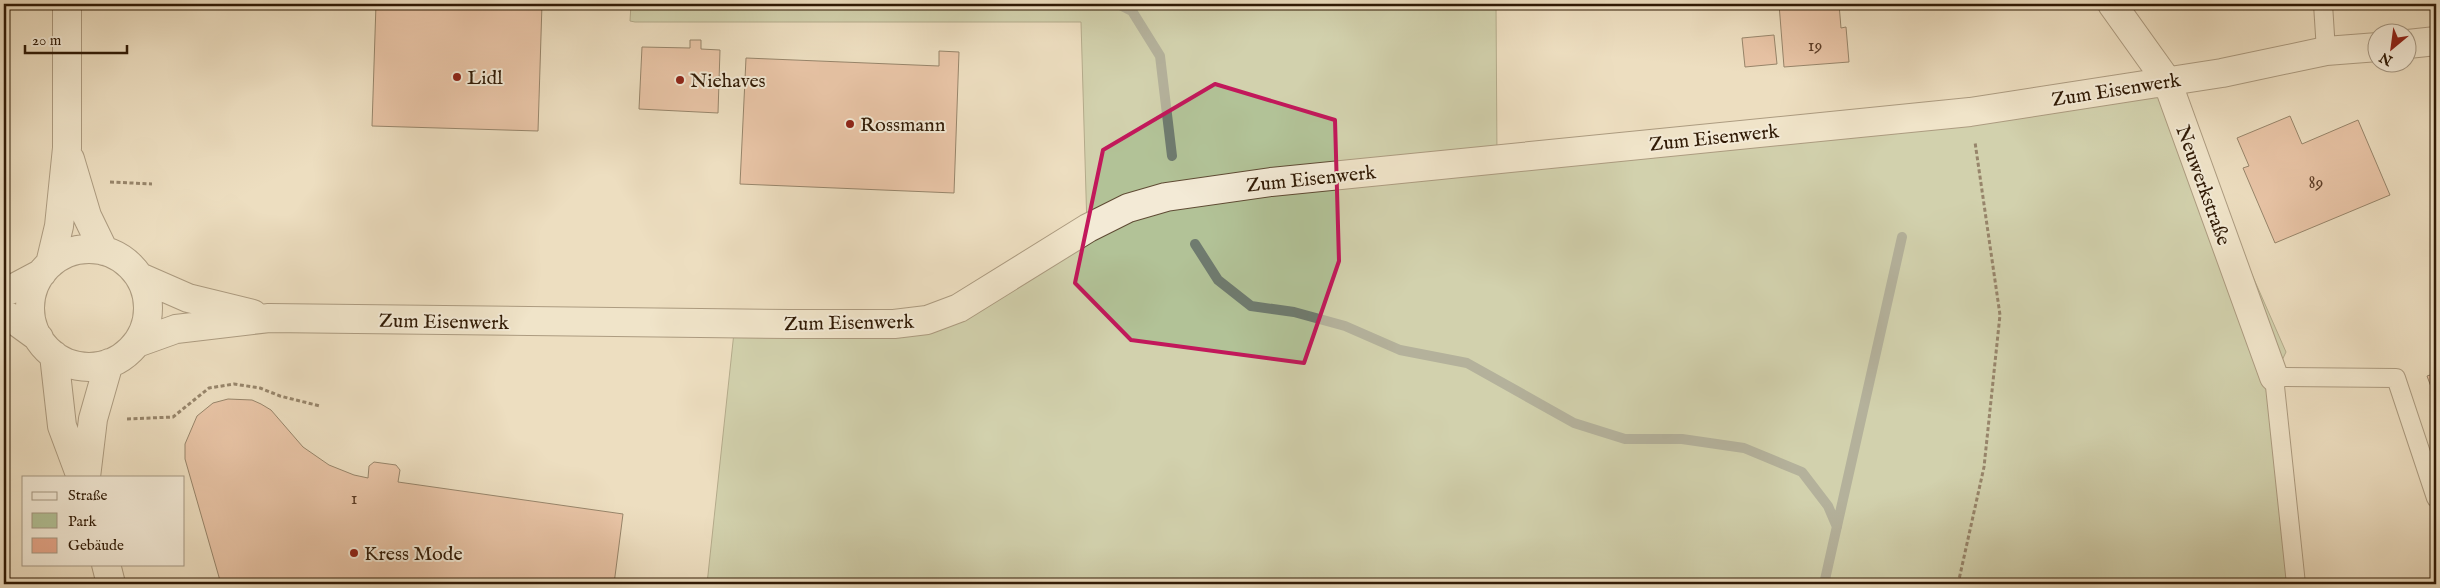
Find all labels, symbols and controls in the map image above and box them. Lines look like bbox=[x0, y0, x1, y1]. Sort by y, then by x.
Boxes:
scale bar bbox=[25, 22, 128, 54]
north arrow bbox=[2368, 22, 2418, 72]
text: 20 m bbox=[32, 31, 62, 50]
house number: 19 bbox=[1808, 35, 1822, 58]
text: N bbox=[2377, 48, 2397, 70]
place label: Lidl bbox=[467, 66, 503, 91]
street label: Zum Eisenwerk bbox=[2050, 68, 2183, 113]
place label: Niehaves bbox=[690, 69, 766, 94]
marker: Lidl bbox=[451, 71, 463, 83]
marker: Niehaves bbox=[674, 74, 686, 86]
place label: Rossmann bbox=[860, 113, 946, 138]
marker: Rossmann bbox=[844, 118, 856, 130]
street label: Zum Eisenwerk bbox=[1648, 119, 1781, 158]
street label: Neuwerkstraße bbox=[2169, 122, 2236, 249]
street label: Zum Eisenwerk bbox=[1245, 160, 1378, 199]
house number: 89 bbox=[2309, 172, 2323, 195]
street label: Zum Eisenwerk bbox=[379, 309, 510, 336]
street label: Zum Eisenwerk bbox=[784, 310, 915, 337]
legend bbox=[22, 476, 185, 566]
text: Straße bbox=[68, 486, 108, 505]
house number: 1 bbox=[351, 488, 357, 511]
text: Park bbox=[68, 512, 98, 531]
text: Gebäude bbox=[68, 536, 124, 555]
place label: Kress Mode bbox=[364, 542, 463, 567]
marker: Kress Mode bbox=[348, 547, 360, 559]

